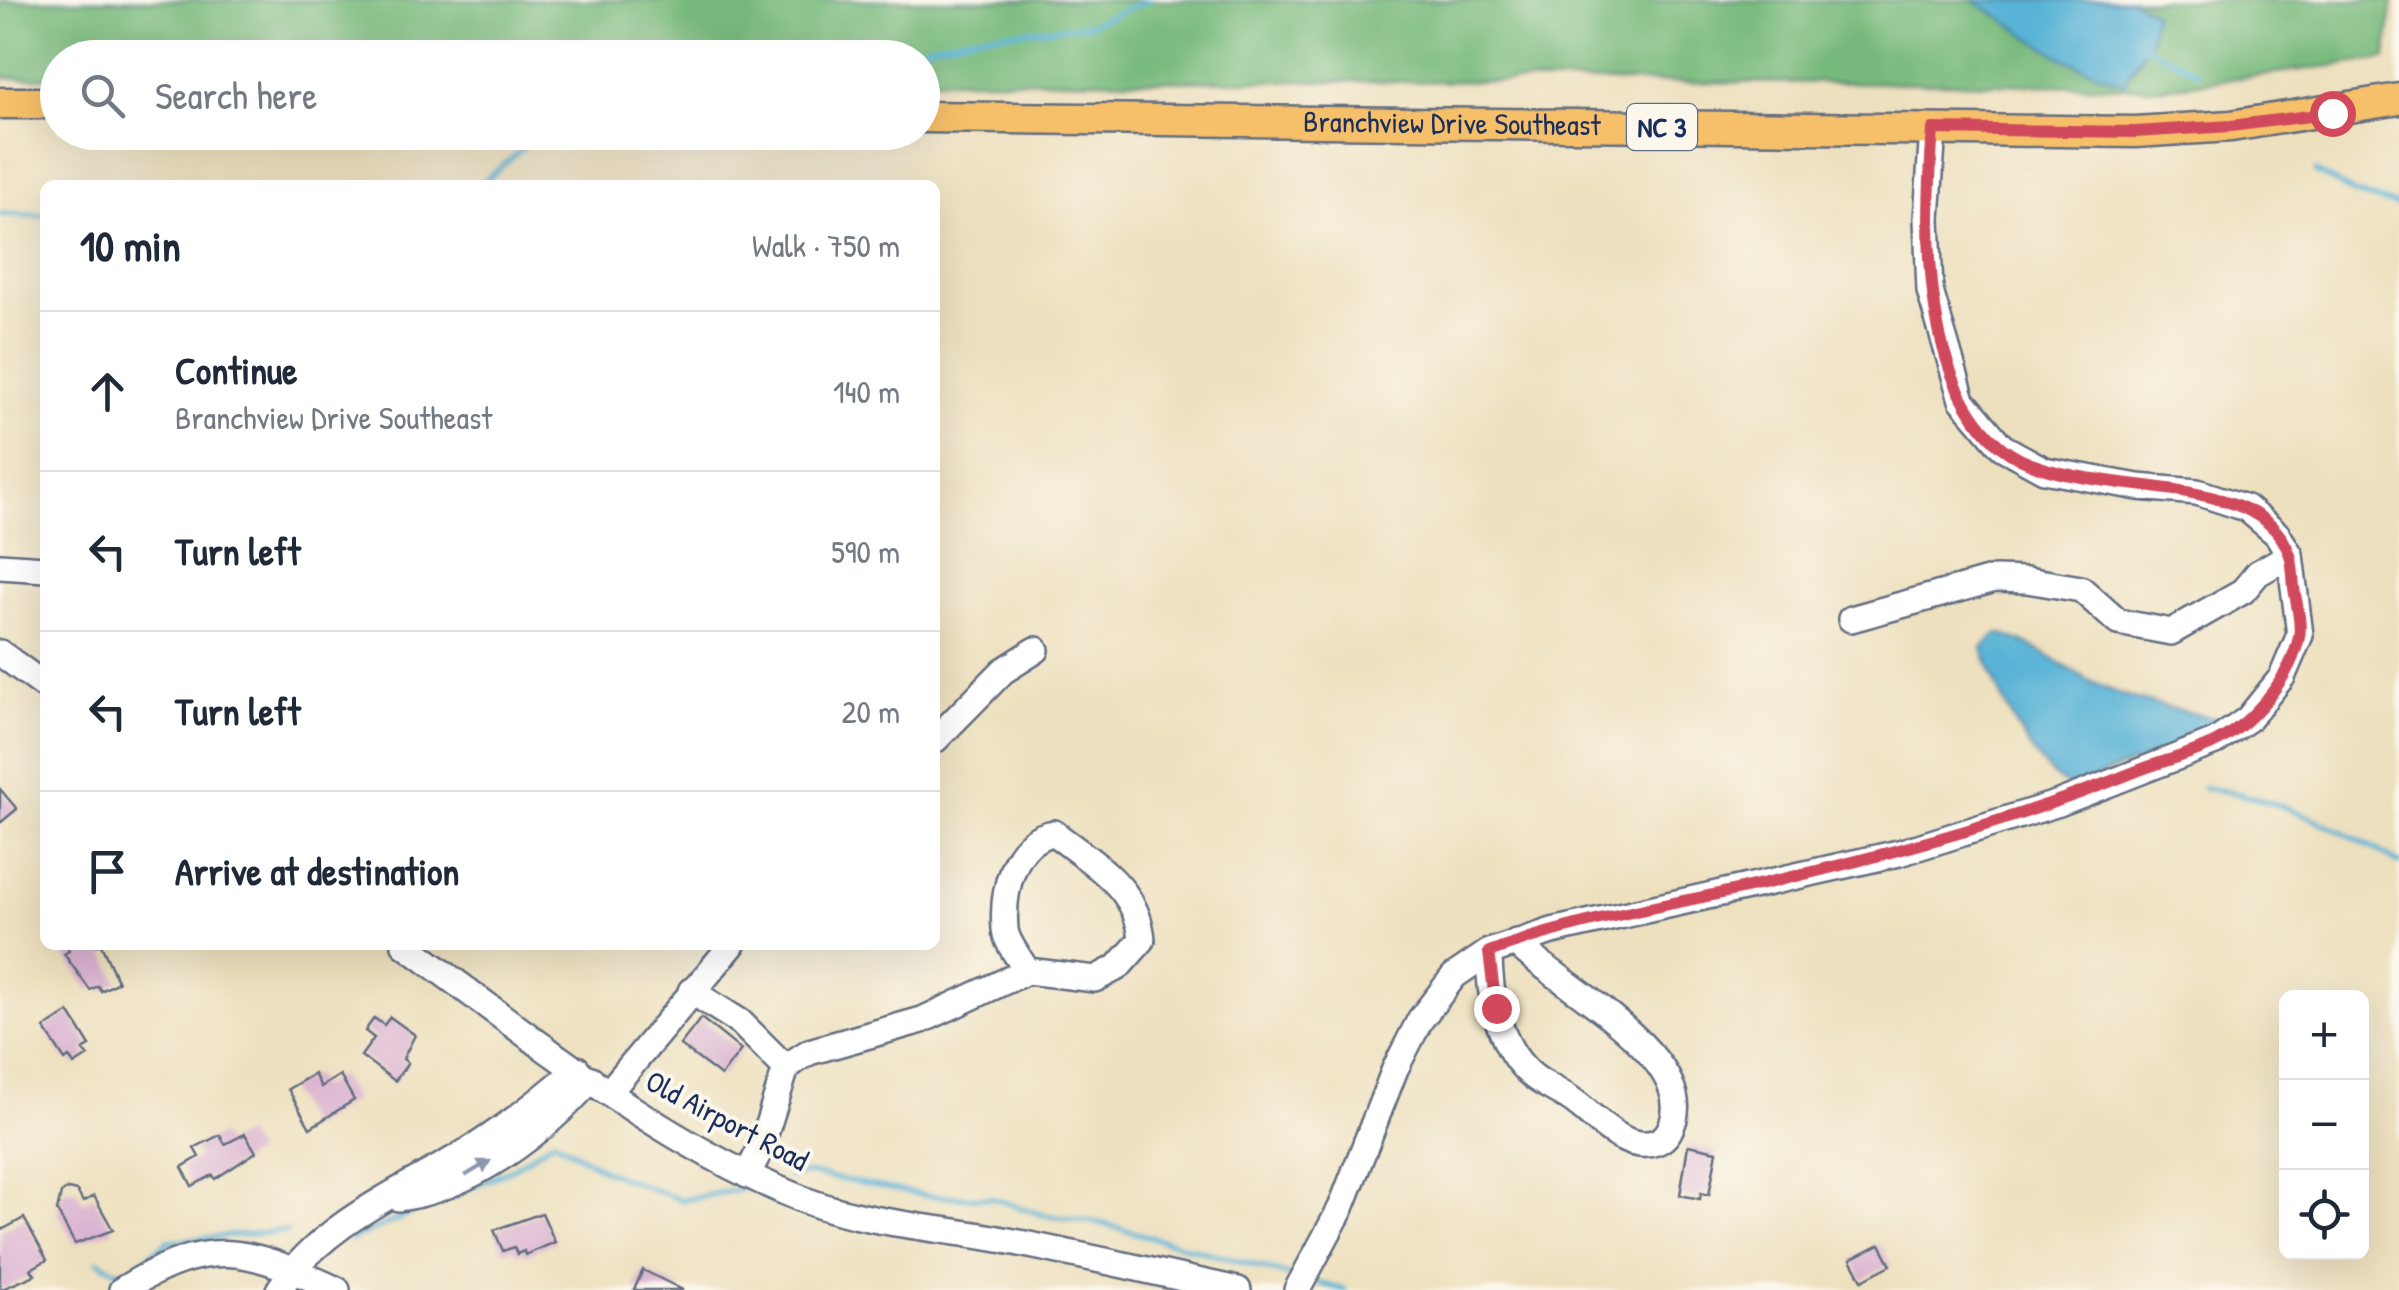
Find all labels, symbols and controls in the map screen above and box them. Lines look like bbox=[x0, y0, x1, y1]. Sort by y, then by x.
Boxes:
search box bbox=[40, 40, 940, 150]
icon: search bbox=[75, 68, 130, 123]
text: Search here bbox=[155, 69, 317, 121]
route start bbox=[2310, 91, 2356, 137]
street label: Branchview Drive Southeast bbox=[1303, 101, 1602, 144]
road number: NC 3 bbox=[1627, 104, 1697, 150]
text: 10 min bbox=[80, 217, 181, 274]
text: Walk · 750 m bbox=[752, 224, 900, 267]
text: Continue bbox=[175, 344, 297, 396]
icon: ahead bbox=[80, 364, 135, 419]
text: 140 m bbox=[833, 370, 900, 413]
text: Branchview Drive Southeast bbox=[175, 396, 492, 439]
icon: left bbox=[80, 524, 135, 579]
text: Turn left bbox=[175, 525, 300, 577]
text: 590 m bbox=[831, 530, 900, 573]
icon: left bbox=[80, 684, 135, 739]
text: Turn left bbox=[175, 685, 300, 737]
text: 20 m bbox=[842, 690, 900, 733]
icon: arrive bbox=[80, 844, 135, 899]
text: Arrive at destination bbox=[175, 845, 459, 897]
route end bbox=[1474, 986, 1520, 1032]
map controls bbox=[2279, 990, 2369, 1260]
button: + bbox=[2279, 990, 2369, 1080]
street label: Old Airport Road bbox=[639, 1060, 816, 1180]
button: − bbox=[2279, 1080, 2369, 1170]
one-way arrow bbox=[465, 1159, 492, 1178]
button: locate bbox=[2279, 1170, 2369, 1260]

